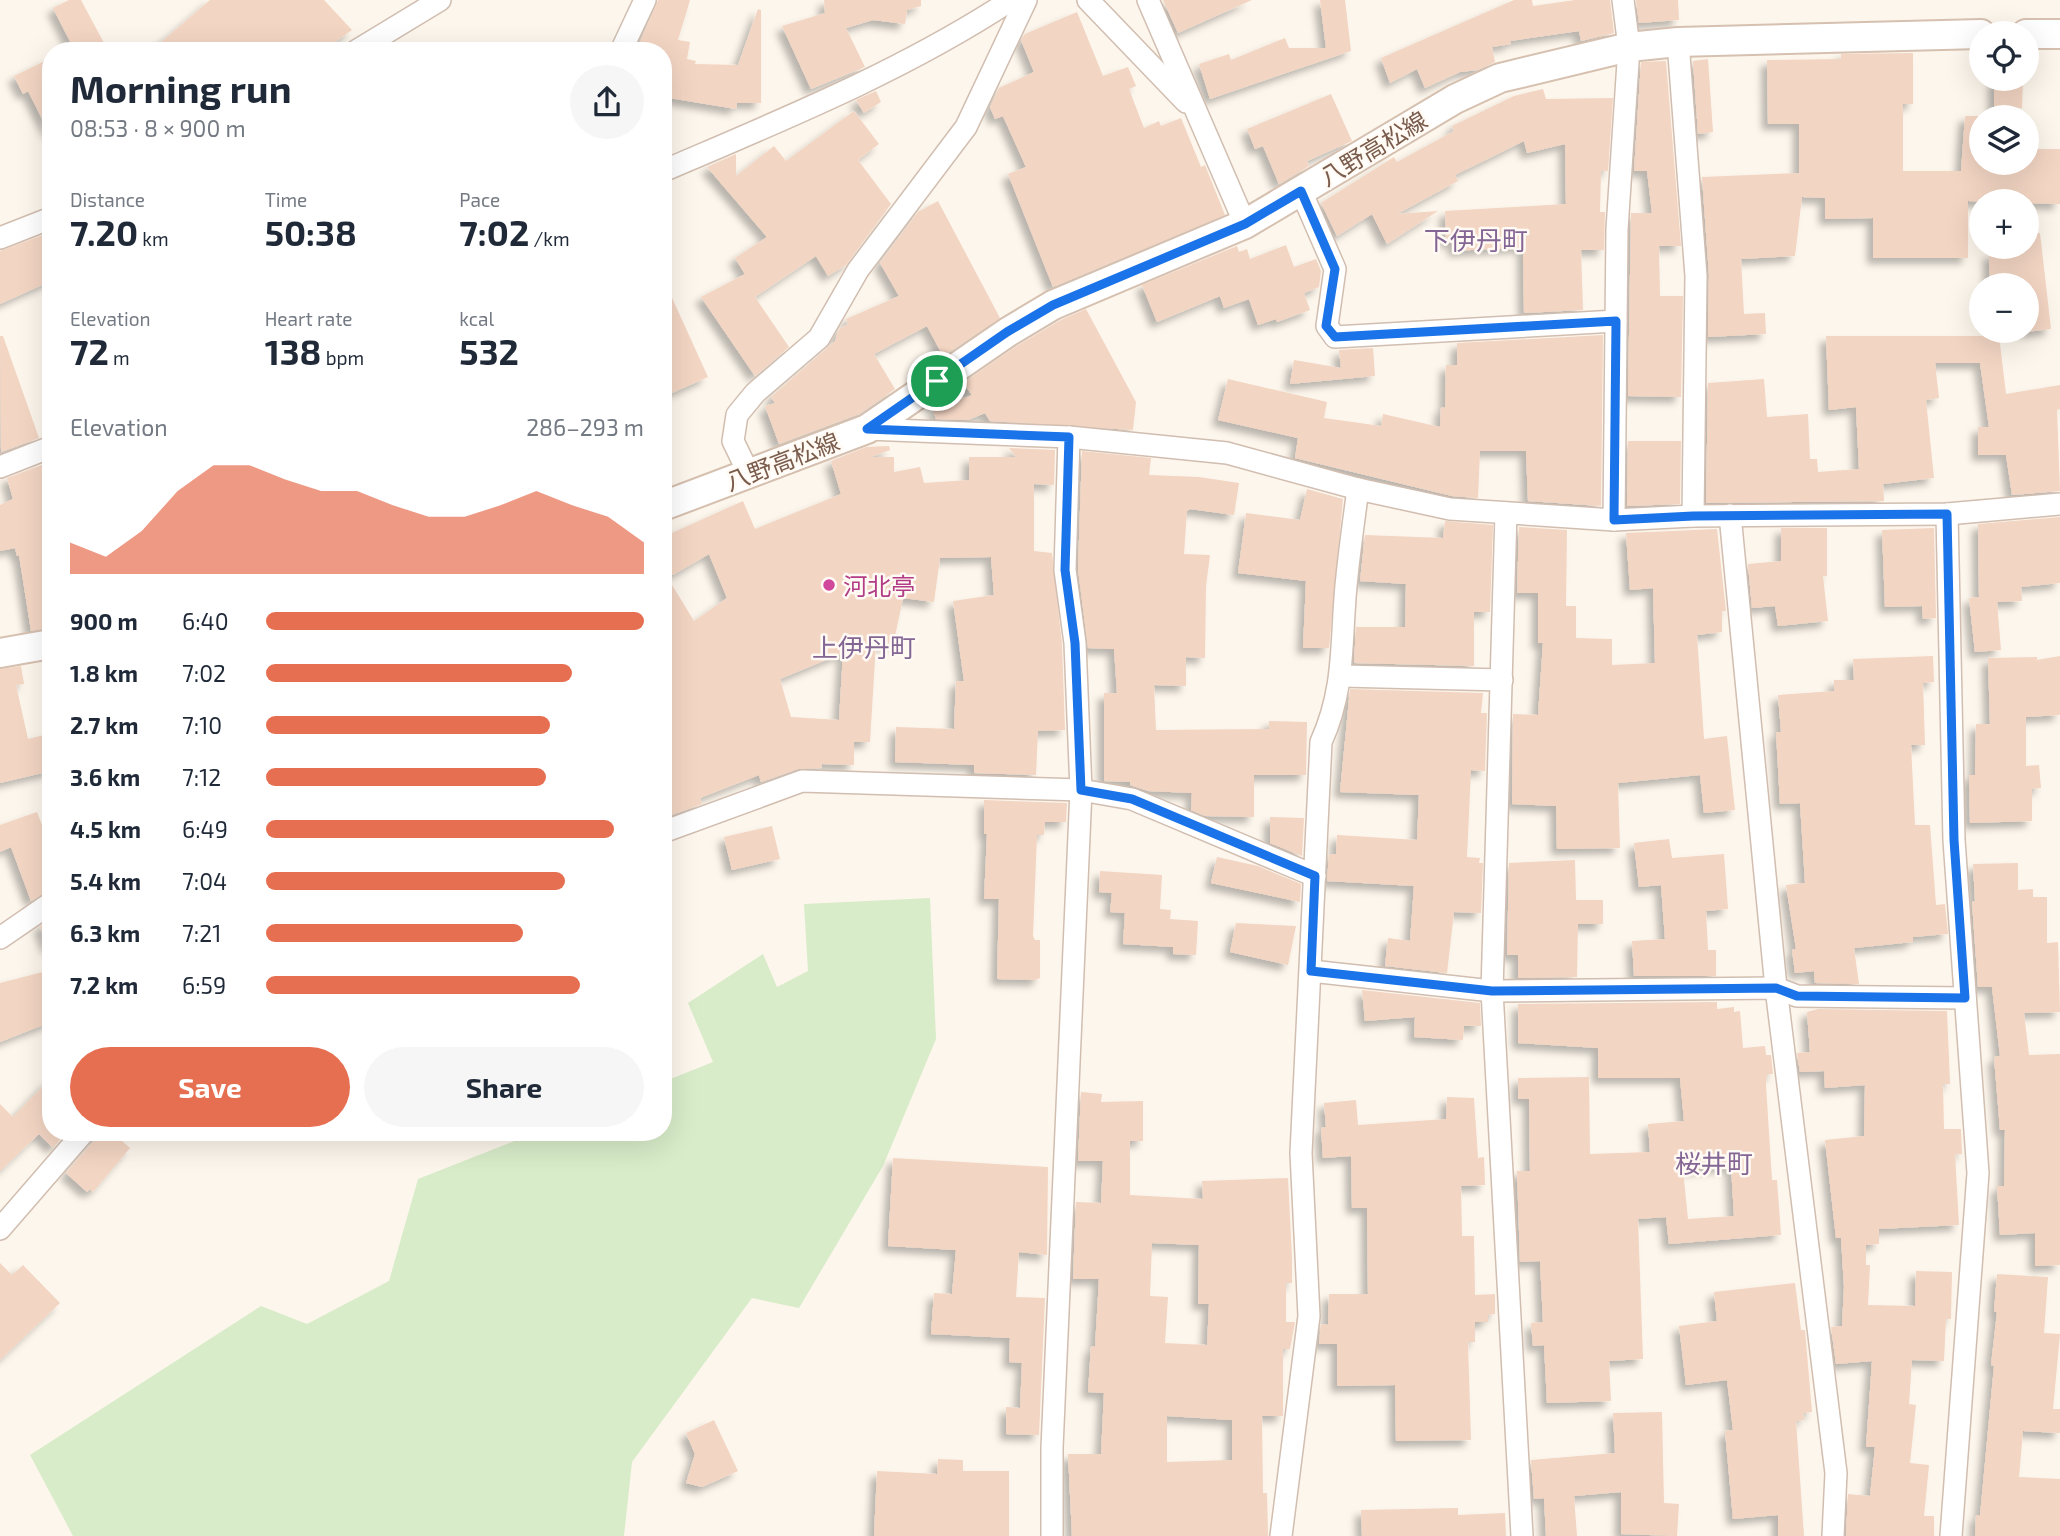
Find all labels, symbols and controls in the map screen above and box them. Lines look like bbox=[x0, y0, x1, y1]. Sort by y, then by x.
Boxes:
map controls bbox=[1969, 21, 2039, 343]
button: locate bbox=[1969, 21, 2039, 91]
text: Morning run bbox=[70, 65, 291, 111]
button: share bbox=[570, 65, 644, 139]
street label: 八野高松線 bbox=[1314, 105, 1432, 191]
button: layers bbox=[1969, 105, 2039, 175]
text: 08:53 · 8 × 900 m bbox=[70, 114, 246, 142]
text: Distance bbox=[70, 188, 145, 211]
text: Time bbox=[265, 188, 307, 211]
text: Pace bbox=[459, 188, 500, 211]
button: + bbox=[1969, 189, 2039, 259]
text: 7.20 bbox=[70, 211, 138, 253]
text: 50:38 bbox=[265, 211, 357, 253]
text: 7:02 bbox=[459, 211, 529, 253]
district label: 下伊丹町 bbox=[1424, 224, 1528, 255]
text: km bbox=[138, 227, 169, 250]
text: /km bbox=[529, 227, 570, 250]
button: − bbox=[1969, 273, 2039, 343]
text: Elevation bbox=[70, 307, 151, 330]
text: Heart rate bbox=[265, 307, 353, 330]
text: kcal bbox=[459, 307, 494, 330]
text: 72 bbox=[70, 330, 109, 372]
text: 138 bbox=[265, 330, 321, 372]
text: 532 bbox=[459, 330, 519, 372]
text: m bbox=[109, 346, 130, 369]
text: bpm bbox=[321, 346, 364, 369]
pin bbox=[907, 351, 967, 411]
icon: arrive bbox=[918, 362, 956, 400]
text: Elevation bbox=[70, 413, 168, 441]
text: 286–293 m bbox=[526, 413, 644, 441]
street label: 八野高松線 bbox=[721, 426, 843, 496]
place label: 河北亭 bbox=[843, 571, 915, 600]
marker: 河北亭 bbox=[821, 577, 837, 593]
text: 900 m bbox=[70, 607, 138, 635]
text: 6:40 bbox=[182, 607, 229, 635]
district label: 上伊丹町 bbox=[812, 631, 916, 662]
text: 1.8 km bbox=[70, 659, 138, 687]
text: 7:02 bbox=[182, 659, 226, 687]
text: 2.7 km bbox=[70, 711, 138, 739]
text: 7:10 bbox=[182, 711, 222, 739]
text: 3.6 km bbox=[70, 763, 140, 791]
text: 7:12 bbox=[182, 763, 221, 791]
text: 4.5 km bbox=[70, 815, 141, 843]
text: 6:49 bbox=[182, 815, 228, 843]
text: 5.4 km bbox=[70, 867, 141, 895]
text: 7:04 bbox=[182, 867, 227, 895]
text: 6.3 km bbox=[70, 919, 140, 947]
text: 7:21 bbox=[182, 919, 221, 947]
text: 7.2 km bbox=[70, 971, 138, 999]
text: 6:59 bbox=[182, 971, 226, 999]
button: Save bbox=[70, 1047, 350, 1127]
button: Share bbox=[364, 1047, 644, 1127]
district label: 桜井町 bbox=[1675, 1147, 1753, 1178]

